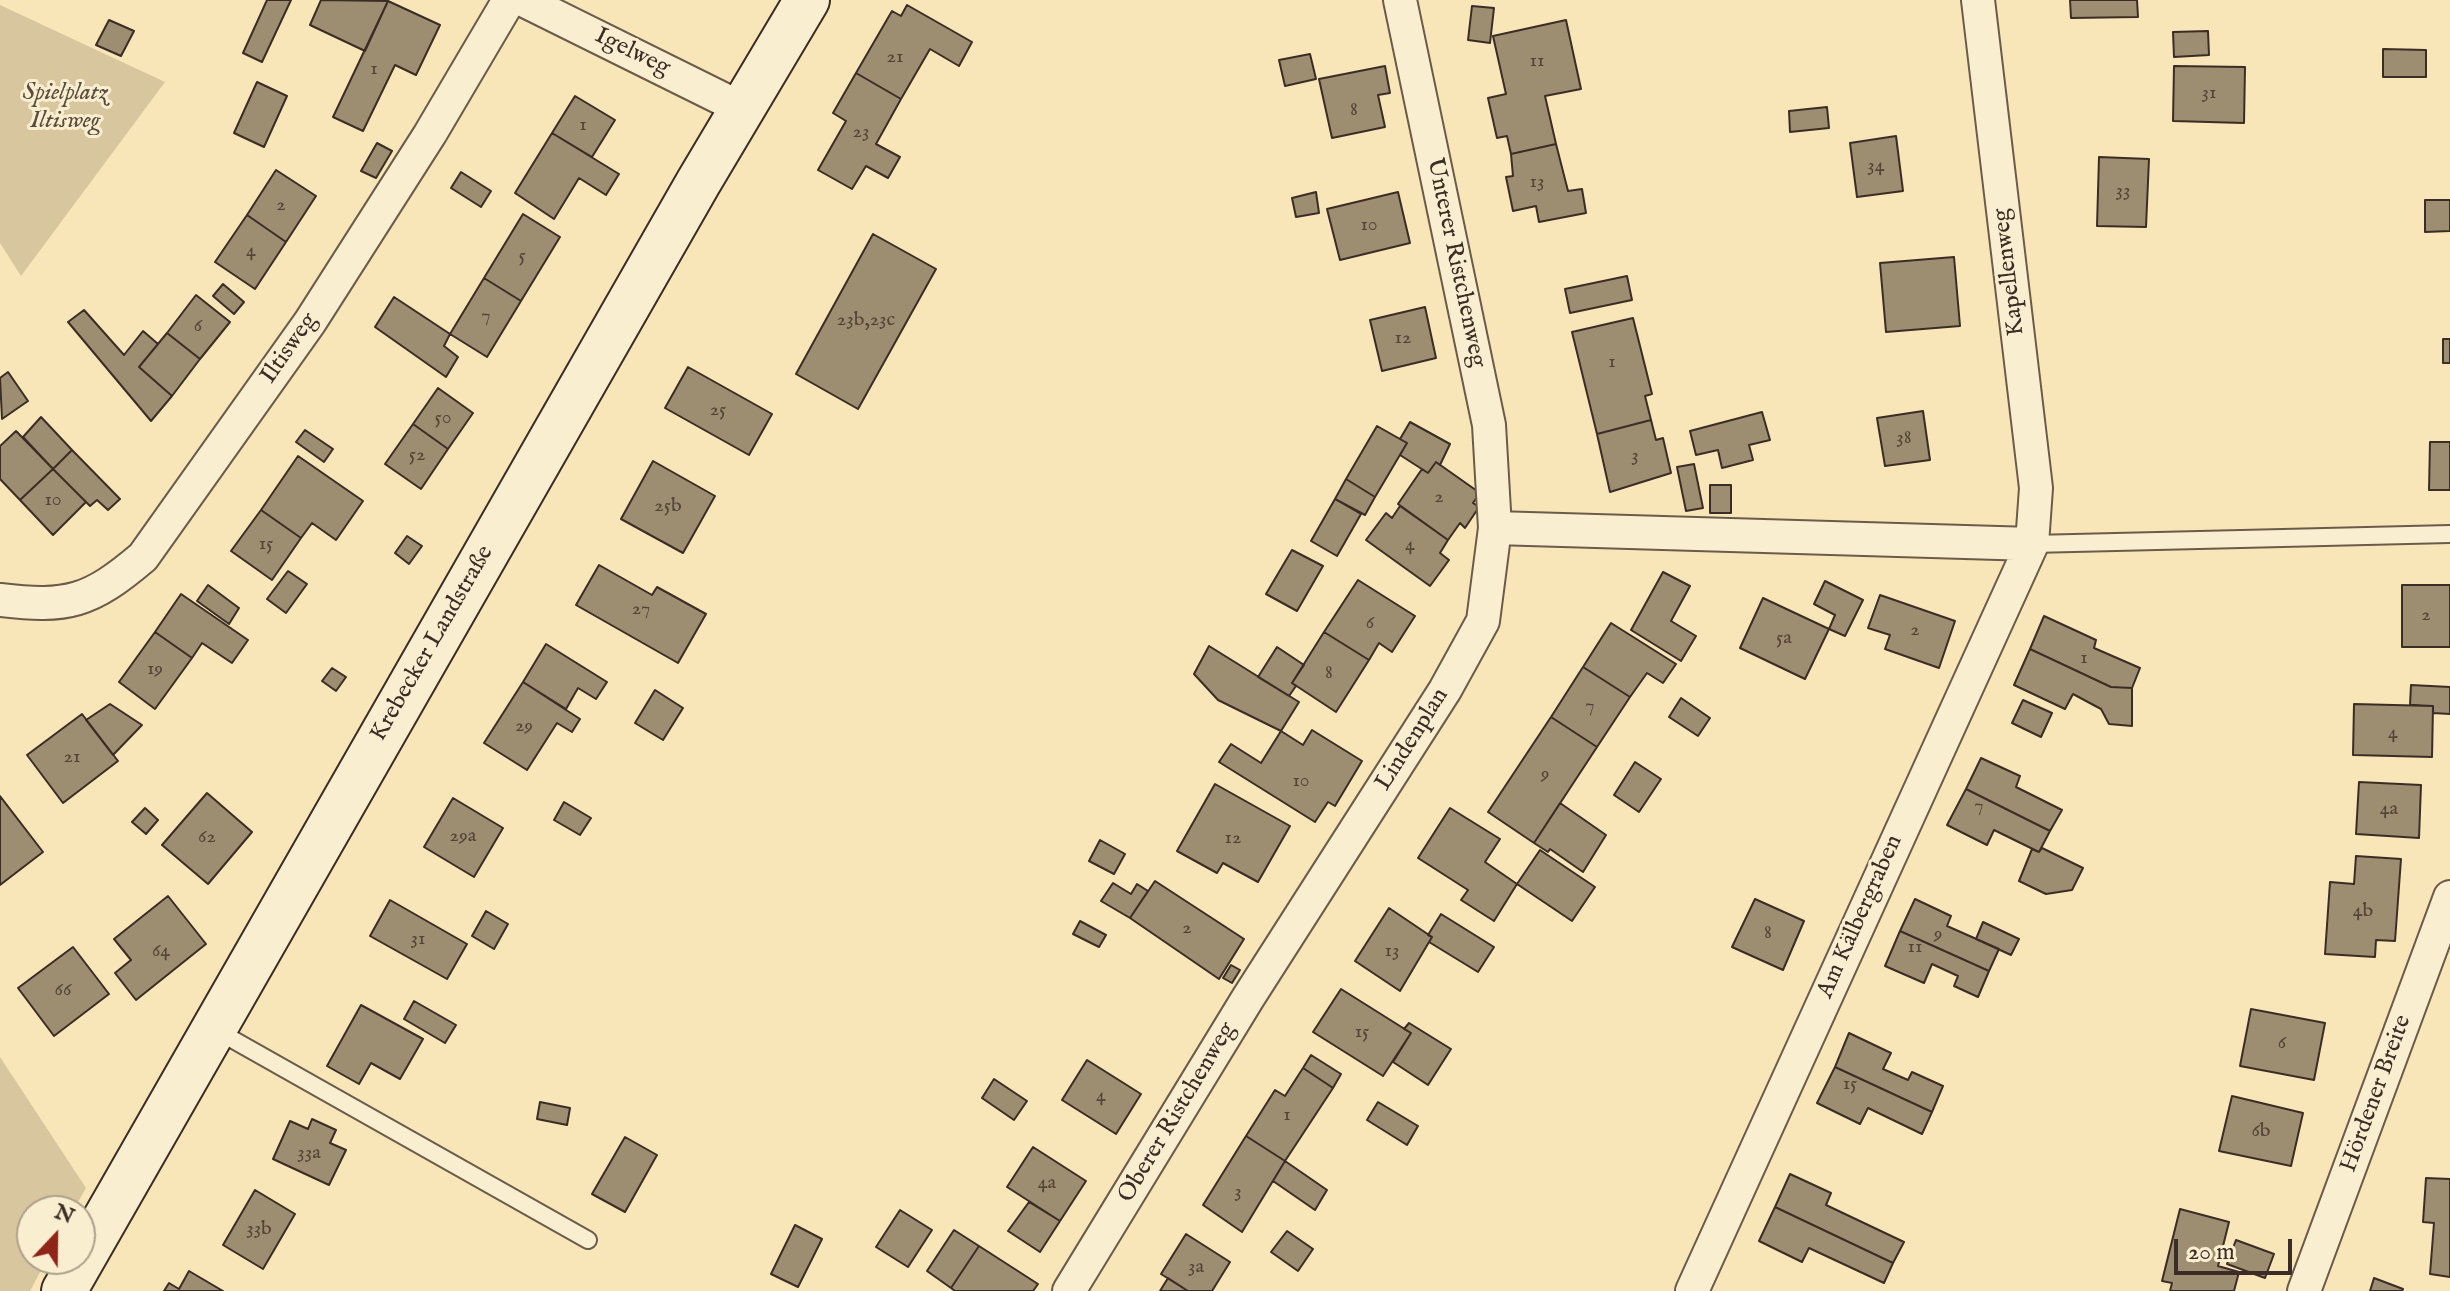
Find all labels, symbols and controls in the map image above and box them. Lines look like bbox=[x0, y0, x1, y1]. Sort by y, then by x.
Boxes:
street label: Igelweg bbox=[590, 22, 674, 84]
house number: 21 bbox=[887, 46, 903, 70]
house number: 11 bbox=[1530, 50, 1544, 74]
house number: 1 bbox=[370, 58, 378, 82]
park label: Spielplatz Iltisweg bbox=[22, 80, 108, 136]
house number: 31 bbox=[2202, 82, 2216, 106]
house number: 8 bbox=[1350, 99, 1358, 123]
house number: 1 bbox=[579, 114, 587, 138]
house number: 23 bbox=[853, 121, 869, 145]
house number: 34 bbox=[1867, 155, 1885, 179]
street label: Unterer Ristchenweg bbox=[1419, 156, 1491, 370]
house number: 13 bbox=[1530, 171, 1544, 195]
house number: 33 bbox=[2116, 180, 2130, 204]
house number: 2 bbox=[276, 194, 286, 218]
street label: Kapellenweg bbox=[1988, 207, 2032, 337]
house number: 10 bbox=[1360, 214, 1378, 238]
house number: 4 bbox=[246, 240, 256, 264]
house number: 5 bbox=[518, 245, 526, 269]
house number: 7 bbox=[481, 305, 491, 329]
street label: Iltisweg bbox=[255, 308, 325, 390]
house number: 23b,23c bbox=[837, 309, 895, 333]
house number: 6 bbox=[194, 315, 202, 339]
house number: 12 bbox=[1395, 327, 1411, 351]
house number: 1 bbox=[1608, 351, 1616, 375]
house number: 25 bbox=[710, 399, 726, 423]
house number: 50 bbox=[435, 407, 451, 431]
house number: 38 bbox=[1896, 427, 1912, 451]
house number: 52 bbox=[409, 444, 425, 468]
house number: 3 bbox=[1631, 445, 1639, 469]
house number: 2 bbox=[1434, 486, 1444, 510]
house number: 10 bbox=[44, 489, 62, 513]
house number: 25b bbox=[654, 495, 682, 519]
house number: 15 bbox=[259, 533, 273, 557]
house number: 4 bbox=[1405, 534, 1415, 558]
street label: Krebecker Landstraße bbox=[365, 541, 501, 747]
house number: 27 bbox=[632, 598, 650, 622]
house number: 2 bbox=[2421, 604, 2431, 628]
house number: 6 bbox=[1366, 612, 1374, 636]
house number: 2 bbox=[1910, 619, 1920, 643]
house number: 5a bbox=[1776, 627, 1792, 651]
house number: 1 bbox=[2080, 647, 2088, 671]
house number: 19 bbox=[147, 658, 163, 682]
house number: 8 bbox=[1325, 662, 1333, 686]
street label: Lindenplan bbox=[1370, 683, 1456, 797]
house number: 7 bbox=[1585, 695, 1595, 719]
house number: 29 bbox=[515, 715, 533, 739]
house number: 4 bbox=[2388, 722, 2398, 746]
house number: 21 bbox=[64, 746, 80, 770]
house number: 9 bbox=[1541, 763, 1549, 787]
house number: 10 bbox=[1292, 770, 1310, 794]
house number: 7 bbox=[1974, 795, 1984, 819]
house number: 4a bbox=[2380, 798, 2398, 822]
house number: 29a bbox=[450, 825, 476, 849]
house number: 62 bbox=[198, 826, 216, 850]
house number: 12 bbox=[1225, 827, 1241, 851]
street label: Am Kälbergraben bbox=[1812, 831, 1910, 1003]
house number: 4b bbox=[2353, 900, 2373, 924]
house number: 2 bbox=[1182, 917, 1192, 941]
house number: 8 bbox=[1764, 922, 1772, 946]
house number: 9 bbox=[1934, 923, 1942, 947]
house number: 31 bbox=[411, 928, 425, 952]
house number: 11 bbox=[1908, 936, 1922, 960]
house number: 64 bbox=[152, 940, 170, 964]
house number: 13 bbox=[1385, 940, 1399, 964]
house number: 66 bbox=[55, 979, 71, 1003]
street label: Hördener Breite bbox=[2335, 1012, 2419, 1176]
street label: Oberer Ristchenweg bbox=[1113, 1018, 1243, 1208]
house number: 15 bbox=[1355, 1021, 1369, 1045]
house number: 6 bbox=[2278, 1032, 2286, 1056]
house number: 15 bbox=[1843, 1073, 1857, 1097]
house number: 4 bbox=[1096, 1085, 1106, 1109]
house number: 1 bbox=[1283, 1104, 1291, 1128]
house number: 6b bbox=[2251, 1120, 2271, 1144]
house number: 33a bbox=[297, 1142, 321, 1166]
house number: 4a bbox=[1038, 1172, 1056, 1196]
house number: 3 bbox=[1234, 1181, 1242, 1205]
north arrow bbox=[16, 1195, 96, 1275]
text: N bbox=[50, 1198, 78, 1231]
house number: 33b bbox=[246, 1218, 272, 1242]
scale bar bbox=[2178, 1223, 2296, 1273]
text: 20 m bbox=[2188, 1237, 2235, 1268]
house number: 3a bbox=[1188, 1256, 1204, 1280]

